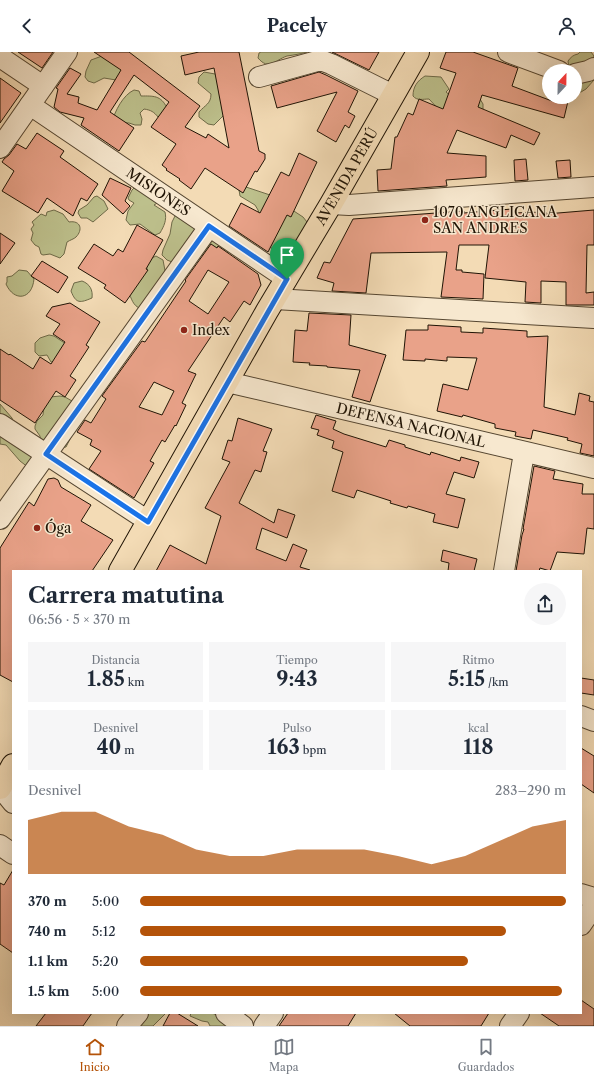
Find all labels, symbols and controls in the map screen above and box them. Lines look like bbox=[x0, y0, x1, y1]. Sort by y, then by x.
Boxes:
icon: back bbox=[16, 15, 38, 37]
text: Pacely bbox=[267, 15, 327, 37]
icon: person bbox=[556, 15, 578, 37]
north arrow bbox=[542, 64, 582, 104]
map controls bbox=[542, 64, 582, 104]
street label: AVENIDA PERÚ bbox=[311, 124, 382, 230]
street label: MISIONES bbox=[123, 164, 194, 220]
place label: 1070 ANGLICANA SAN ANDRES bbox=[433, 203, 558, 237]
marker: 1070 ANGLICANA SAN ANDRES bbox=[420, 215, 430, 225]
pin bbox=[270, 238, 304, 279]
icon: arrive bbox=[276, 244, 298, 266]
place label: Index bbox=[192, 321, 231, 339]
marker: Index bbox=[179, 325, 189, 335]
street label: DEFENSA NACIONAL bbox=[335, 399, 487, 451]
place label: Óga bbox=[45, 518, 72, 537]
marker: Óga bbox=[32, 523, 42, 533]
text: Carrera matutina bbox=[28, 582, 224, 609]
button: share bbox=[524, 583, 566, 625]
text: 06:56 · 5 × 370 m bbox=[28, 611, 130, 627]
text: Distancia bbox=[91, 653, 140, 667]
text: Tiempo bbox=[276, 653, 318, 667]
text: Ritmo bbox=[462, 653, 494, 667]
text: 1.85 bbox=[87, 667, 125, 691]
text: 9:43 bbox=[276, 667, 318, 691]
text: 5:15 bbox=[448, 667, 485, 691]
text: km bbox=[125, 675, 144, 689]
text: /km bbox=[485, 675, 509, 689]
text: Desnivel bbox=[93, 721, 138, 735]
text: Pulso bbox=[283, 721, 311, 735]
text: kcal bbox=[468, 721, 489, 735]
text: 40 bbox=[97, 735, 121, 759]
text: 163 bbox=[268, 735, 300, 759]
text: 118 bbox=[463, 735, 493, 759]
text: m bbox=[121, 743, 135, 757]
text: bpm bbox=[300, 743, 326, 757]
text: Desnivel bbox=[28, 782, 81, 798]
text: 283–290 m bbox=[495, 782, 566, 798]
text: 370 m bbox=[28, 893, 67, 909]
text: 5:00 bbox=[92, 893, 119, 909]
text: 740 m bbox=[28, 923, 67, 939]
text: 5:12 bbox=[92, 923, 116, 939]
text: 1.1 km bbox=[28, 953, 68, 969]
text: 5:20 bbox=[92, 953, 118, 969]
text: 1.5 km bbox=[28, 983, 69, 999]
text: 5:00 bbox=[92, 983, 119, 999]
tab: Inicio bbox=[80, 1036, 110, 1074]
tab: Mapa bbox=[269, 1036, 299, 1074]
tab: Guardados bbox=[458, 1036, 514, 1074]

